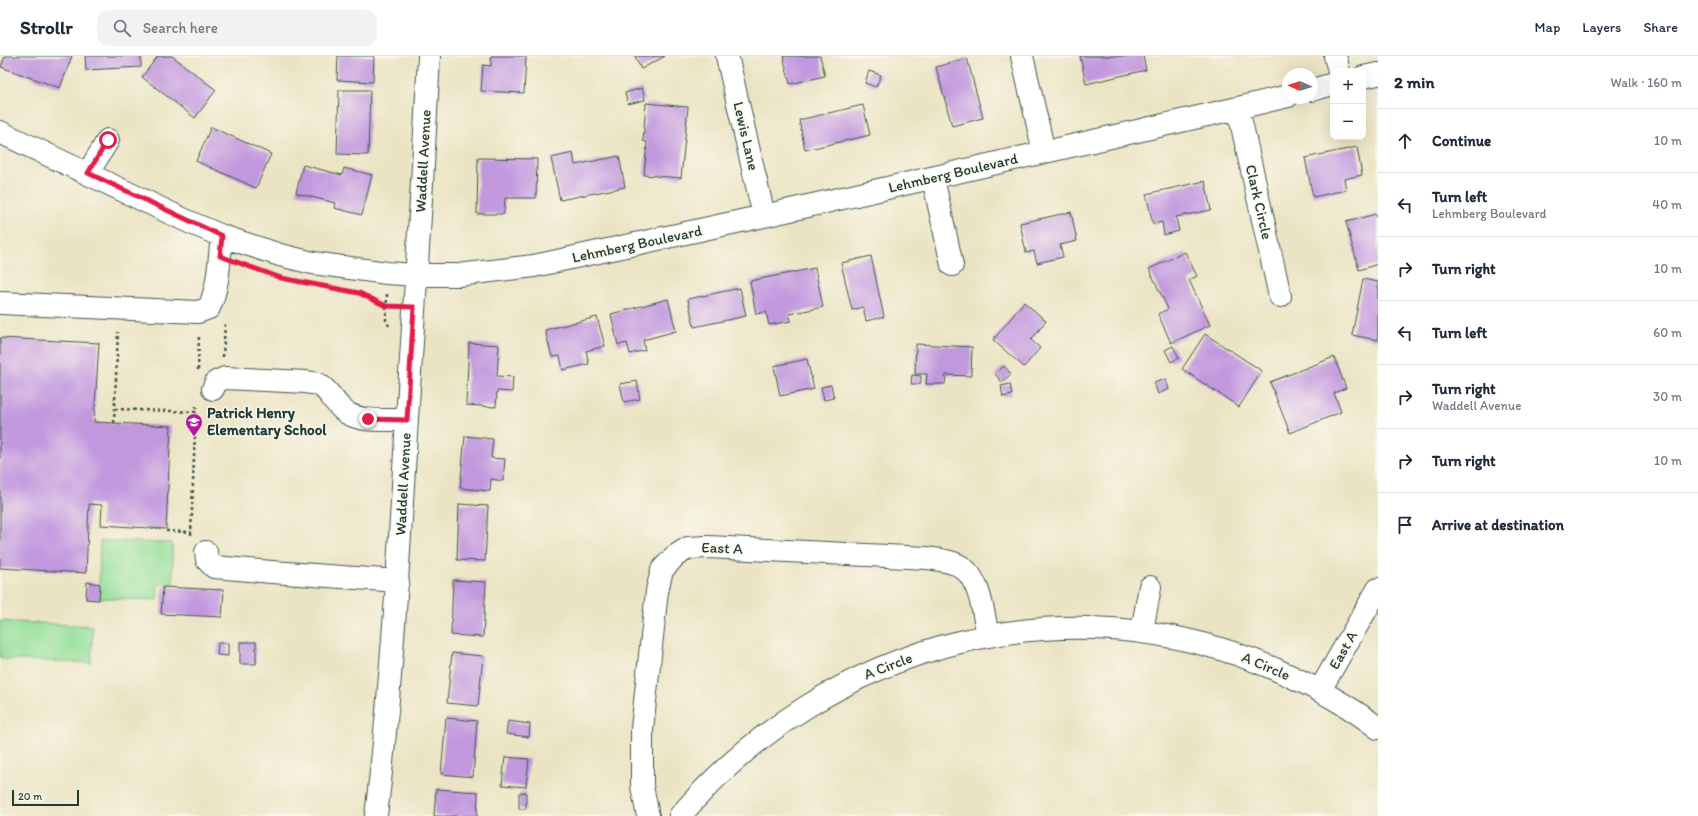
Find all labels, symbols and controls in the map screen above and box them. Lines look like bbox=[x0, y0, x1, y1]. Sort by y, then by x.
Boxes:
search box bbox=[97, 10, 377, 46]
text: Strollr bbox=[20, 16, 73, 39]
icon: search bbox=[111, 17, 133, 39]
text: Search here bbox=[143, 19, 218, 37]
text: Map bbox=[1535, 19, 1560, 36]
text: Layers bbox=[1582, 19, 1621, 36]
text: Share bbox=[1643, 19, 1678, 36]
north arrow bbox=[1282, 68, 1318, 104]
map controls bbox=[1330, 68, 1366, 140]
button: + bbox=[1330, 68, 1366, 104]
text: 2 min bbox=[1394, 72, 1434, 92]
text: Walk · 160 m bbox=[1611, 75, 1682, 90]
street label: Lewis Lane bbox=[729, 100, 763, 172]
button: − bbox=[1330, 104, 1366, 140]
street label: Waddell Avenue bbox=[411, 109, 435, 213]
icon: ahead bbox=[1394, 130, 1416, 152]
route start bbox=[99, 131, 117, 149]
text: Continue bbox=[1432, 132, 1491, 150]
text: 10 m bbox=[1654, 133, 1682, 148]
street label: Lehmberg Boulevard bbox=[887, 149, 1019, 197]
street label: Clark Circle bbox=[1242, 163, 1276, 241]
text: Turn left bbox=[1432, 188, 1487, 206]
icon: left bbox=[1394, 194, 1416, 216]
text: 40 m bbox=[1652, 197, 1682, 212]
text: Lehmberg Boulevard bbox=[1432, 206, 1547, 221]
street label: Lehmberg Boulevard bbox=[570, 221, 704, 267]
icon: right bbox=[1394, 258, 1416, 280]
text: Turn right bbox=[1432, 260, 1496, 278]
text: 10 m bbox=[1654, 261, 1682, 276]
icon: left bbox=[1394, 322, 1416, 344]
text: Turn left bbox=[1432, 324, 1487, 342]
text: 60 m bbox=[1653, 325, 1682, 340]
text: Turn right bbox=[1432, 380, 1496, 398]
icon: right bbox=[1394, 386, 1416, 408]
text: 30 m bbox=[1653, 389, 1682, 404]
text: Waddell Avenue bbox=[1432, 398, 1521, 413]
place label: Patrick Henry Elementary School bbox=[207, 404, 327, 440]
route end bbox=[359, 410, 377, 428]
school or university icon: Patrick Henry Elementary School bbox=[184, 412, 204, 437]
street label: Waddell Avenue bbox=[391, 432, 415, 536]
icon: right bbox=[1394, 450, 1416, 472]
text: Turn right bbox=[1432, 452, 1496, 470]
text: 10 m bbox=[1654, 453, 1682, 468]
icon: arrive bbox=[1394, 514, 1416, 536]
text: Arrive at destination bbox=[1432, 516, 1564, 534]
street label: East A bbox=[701, 538, 743, 558]
street label: East A bbox=[1325, 627, 1361, 672]
street label: A Circle bbox=[1239, 648, 1293, 684]
street label: A Circle bbox=[861, 649, 915, 683]
scale bar bbox=[12, 788, 79, 807]
text: 20 m bbox=[18, 790, 42, 803]

